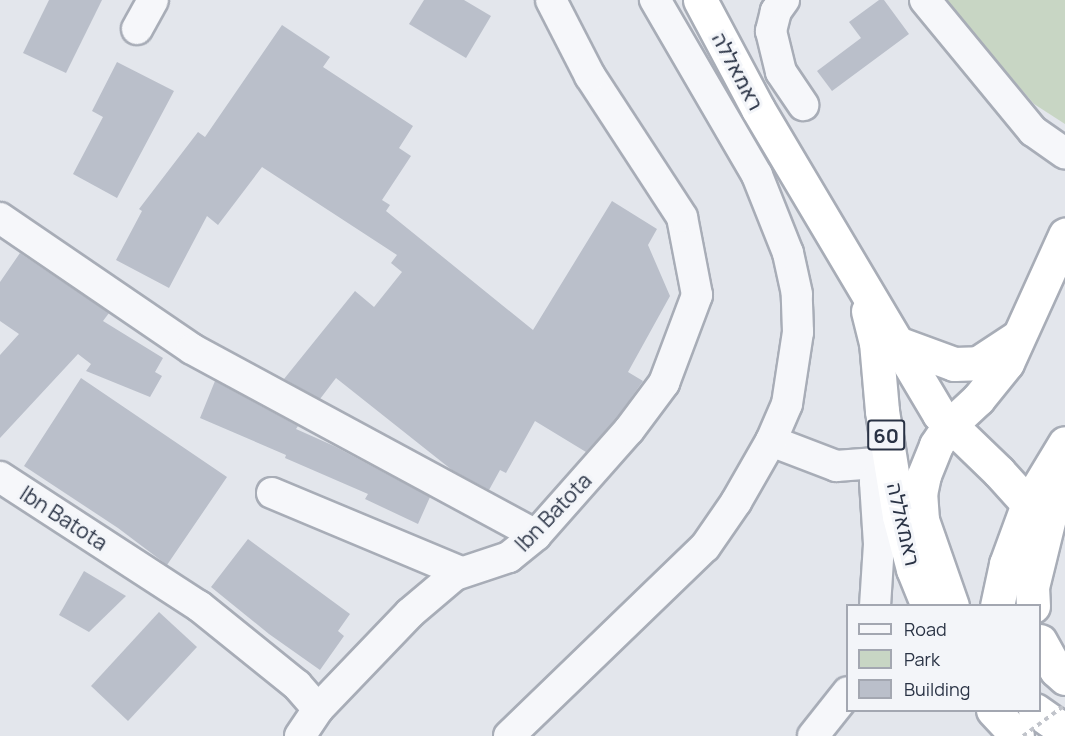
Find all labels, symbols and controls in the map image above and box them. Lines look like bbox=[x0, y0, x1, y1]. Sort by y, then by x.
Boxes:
street label: ראמאללה bbox=[707, 28, 769, 114]
road number: 60 bbox=[866, 418, 906, 452]
street label: Ibn Batota bbox=[510, 468, 596, 556]
street label: Ibn Batota bbox=[16, 480, 112, 556]
street label: ראמאללה bbox=[882, 480, 926, 568]
legend bbox=[846, 604, 1041, 712]
text: Road bbox=[904, 617, 947, 641]
text: Park bbox=[904, 647, 940, 671]
text: Building bbox=[904, 677, 970, 701]

